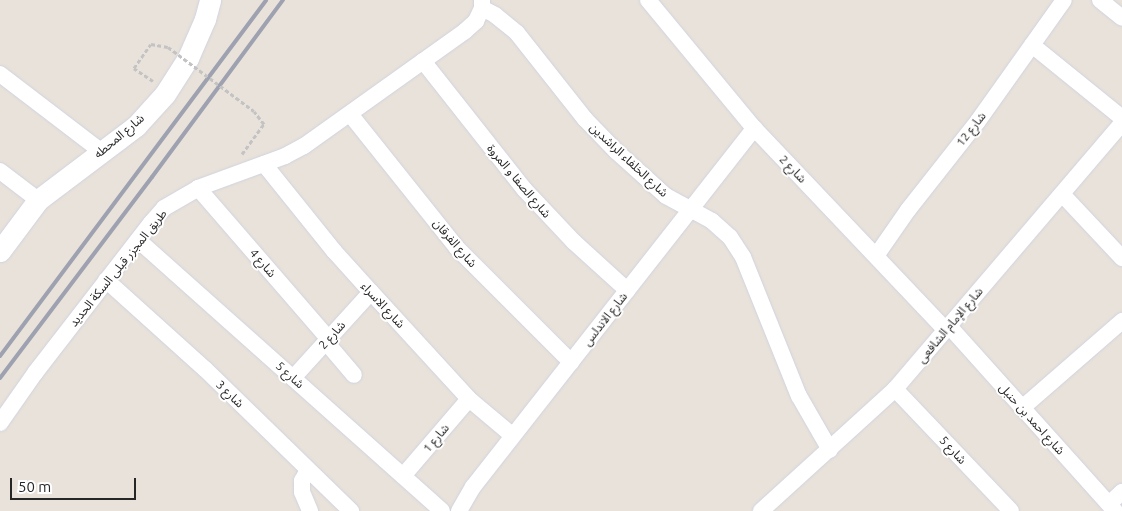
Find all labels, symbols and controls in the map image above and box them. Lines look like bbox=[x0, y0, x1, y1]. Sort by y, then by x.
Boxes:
street label: شارع 12 bbox=[953, 109, 989, 149]
street label: شارع المحطه bbox=[91, 111, 147, 161]
street label: شارع الخلفاء الراشدين bbox=[587, 120, 671, 200]
street label: شارع الصفا و المروة bbox=[484, 141, 554, 221]
street label: شارع 2 bbox=[776, 152, 810, 186]
street label: طريق المجزر قبلى السكة الحديد bbox=[66, 207, 170, 329]
street label: شارع الفرقان bbox=[430, 216, 480, 270]
street label: شارع 4 bbox=[247, 246, 279, 280]
street label: شارع الاسراء bbox=[358, 279, 408, 331]
street label: شارع الإمام الشافعى bbox=[914, 284, 986, 366]
street label: شارع الاندلس bbox=[580, 289, 630, 349]
street label: شارع 2 bbox=[316, 318, 348, 352]
street label: شارع 5 bbox=[273, 359, 307, 391]
street label: شارع 3 bbox=[213, 377, 247, 411]
street label: شارع احمد بن حنبل bbox=[996, 380, 1068, 458]
street label: شارع 1 bbox=[420, 421, 452, 455]
street label: شارع 5 bbox=[937, 433, 969, 467]
scale bar bbox=[12, 468, 139, 500]
text: 50 m bbox=[18, 478, 51, 495]

